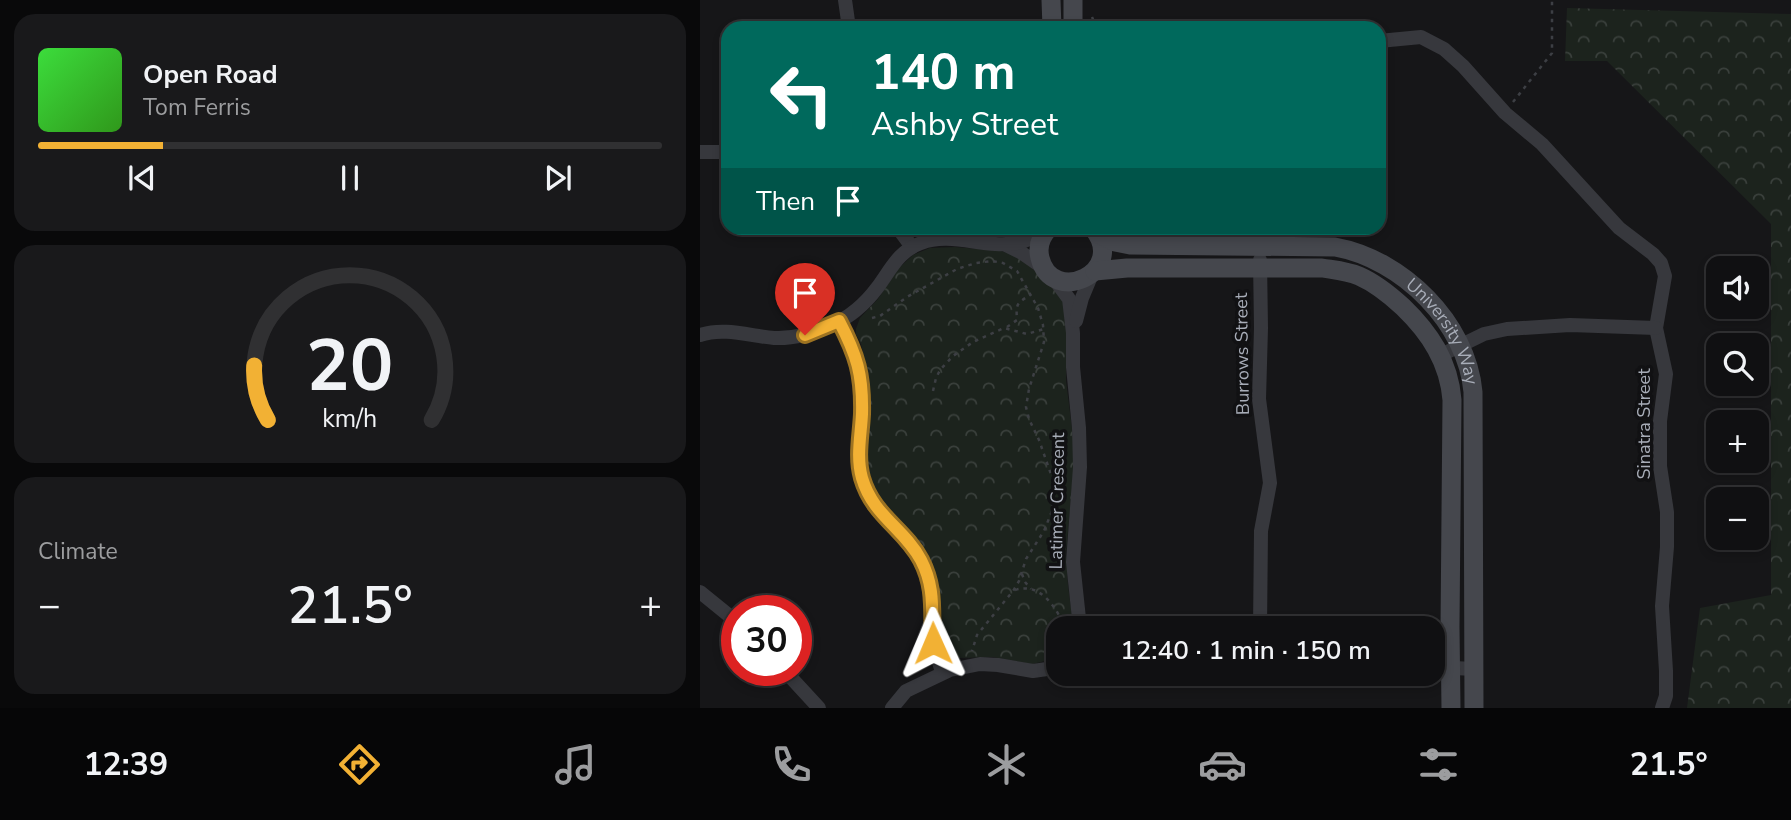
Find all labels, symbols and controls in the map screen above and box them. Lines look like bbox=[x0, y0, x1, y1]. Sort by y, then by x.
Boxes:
text: 140 m bbox=[871, 39, 1015, 106]
icon: left bbox=[756, 49, 847, 140]
text: Open Road bbox=[143, 57, 278, 92]
text: Tom Ferris bbox=[143, 92, 251, 123]
text: Ashby Street bbox=[871, 103, 1058, 146]
icon: previous bbox=[123, 159, 161, 197]
icon: pause bbox=[331, 159, 369, 197]
icon: next bbox=[539, 159, 577, 197]
icon: arrive bbox=[829, 182, 867, 220]
text: Then bbox=[756, 184, 815, 219]
map controls bbox=[1706, 256, 1769, 550]
button: sound bbox=[1706, 256, 1769, 319]
pin bbox=[775, 263, 835, 335]
street label: University Way bbox=[1401, 272, 1484, 387]
icon: arrive bbox=[786, 274, 824, 312]
street label: Burrows Street bbox=[1229, 292, 1255, 415]
text: 20 bbox=[306, 316, 394, 416]
button: search bbox=[1706, 333, 1769, 396]
street label: Sinatra Street bbox=[1632, 368, 1656, 479]
text: km/h bbox=[322, 402, 378, 436]
button: + bbox=[1706, 410, 1769, 473]
street label: Latimer Crescent bbox=[1044, 432, 1070, 570]
button: − bbox=[1706, 487, 1769, 550]
text: Climate bbox=[38, 536, 118, 567]
text: 21.5° bbox=[287, 570, 413, 641]
text: − bbox=[38, 580, 61, 631]
text: + bbox=[639, 580, 662, 631]
speed limit sign: 30 bbox=[721, 595, 812, 686]
position arrow bbox=[896, 606, 970, 680]
text: 12:40 · 1 min · 150 m bbox=[1120, 633, 1371, 668]
icon: directions bbox=[335, 740, 384, 789]
icon: music bbox=[551, 740, 600, 789]
icon: phone bbox=[767, 740, 816, 789]
icon: climate bbox=[982, 740, 1031, 789]
icon: car bbox=[1198, 740, 1247, 789]
icon: filters bbox=[1414, 740, 1463, 789]
text: 12:39 bbox=[83, 743, 168, 786]
text: 21.5° bbox=[1630, 743, 1708, 786]

